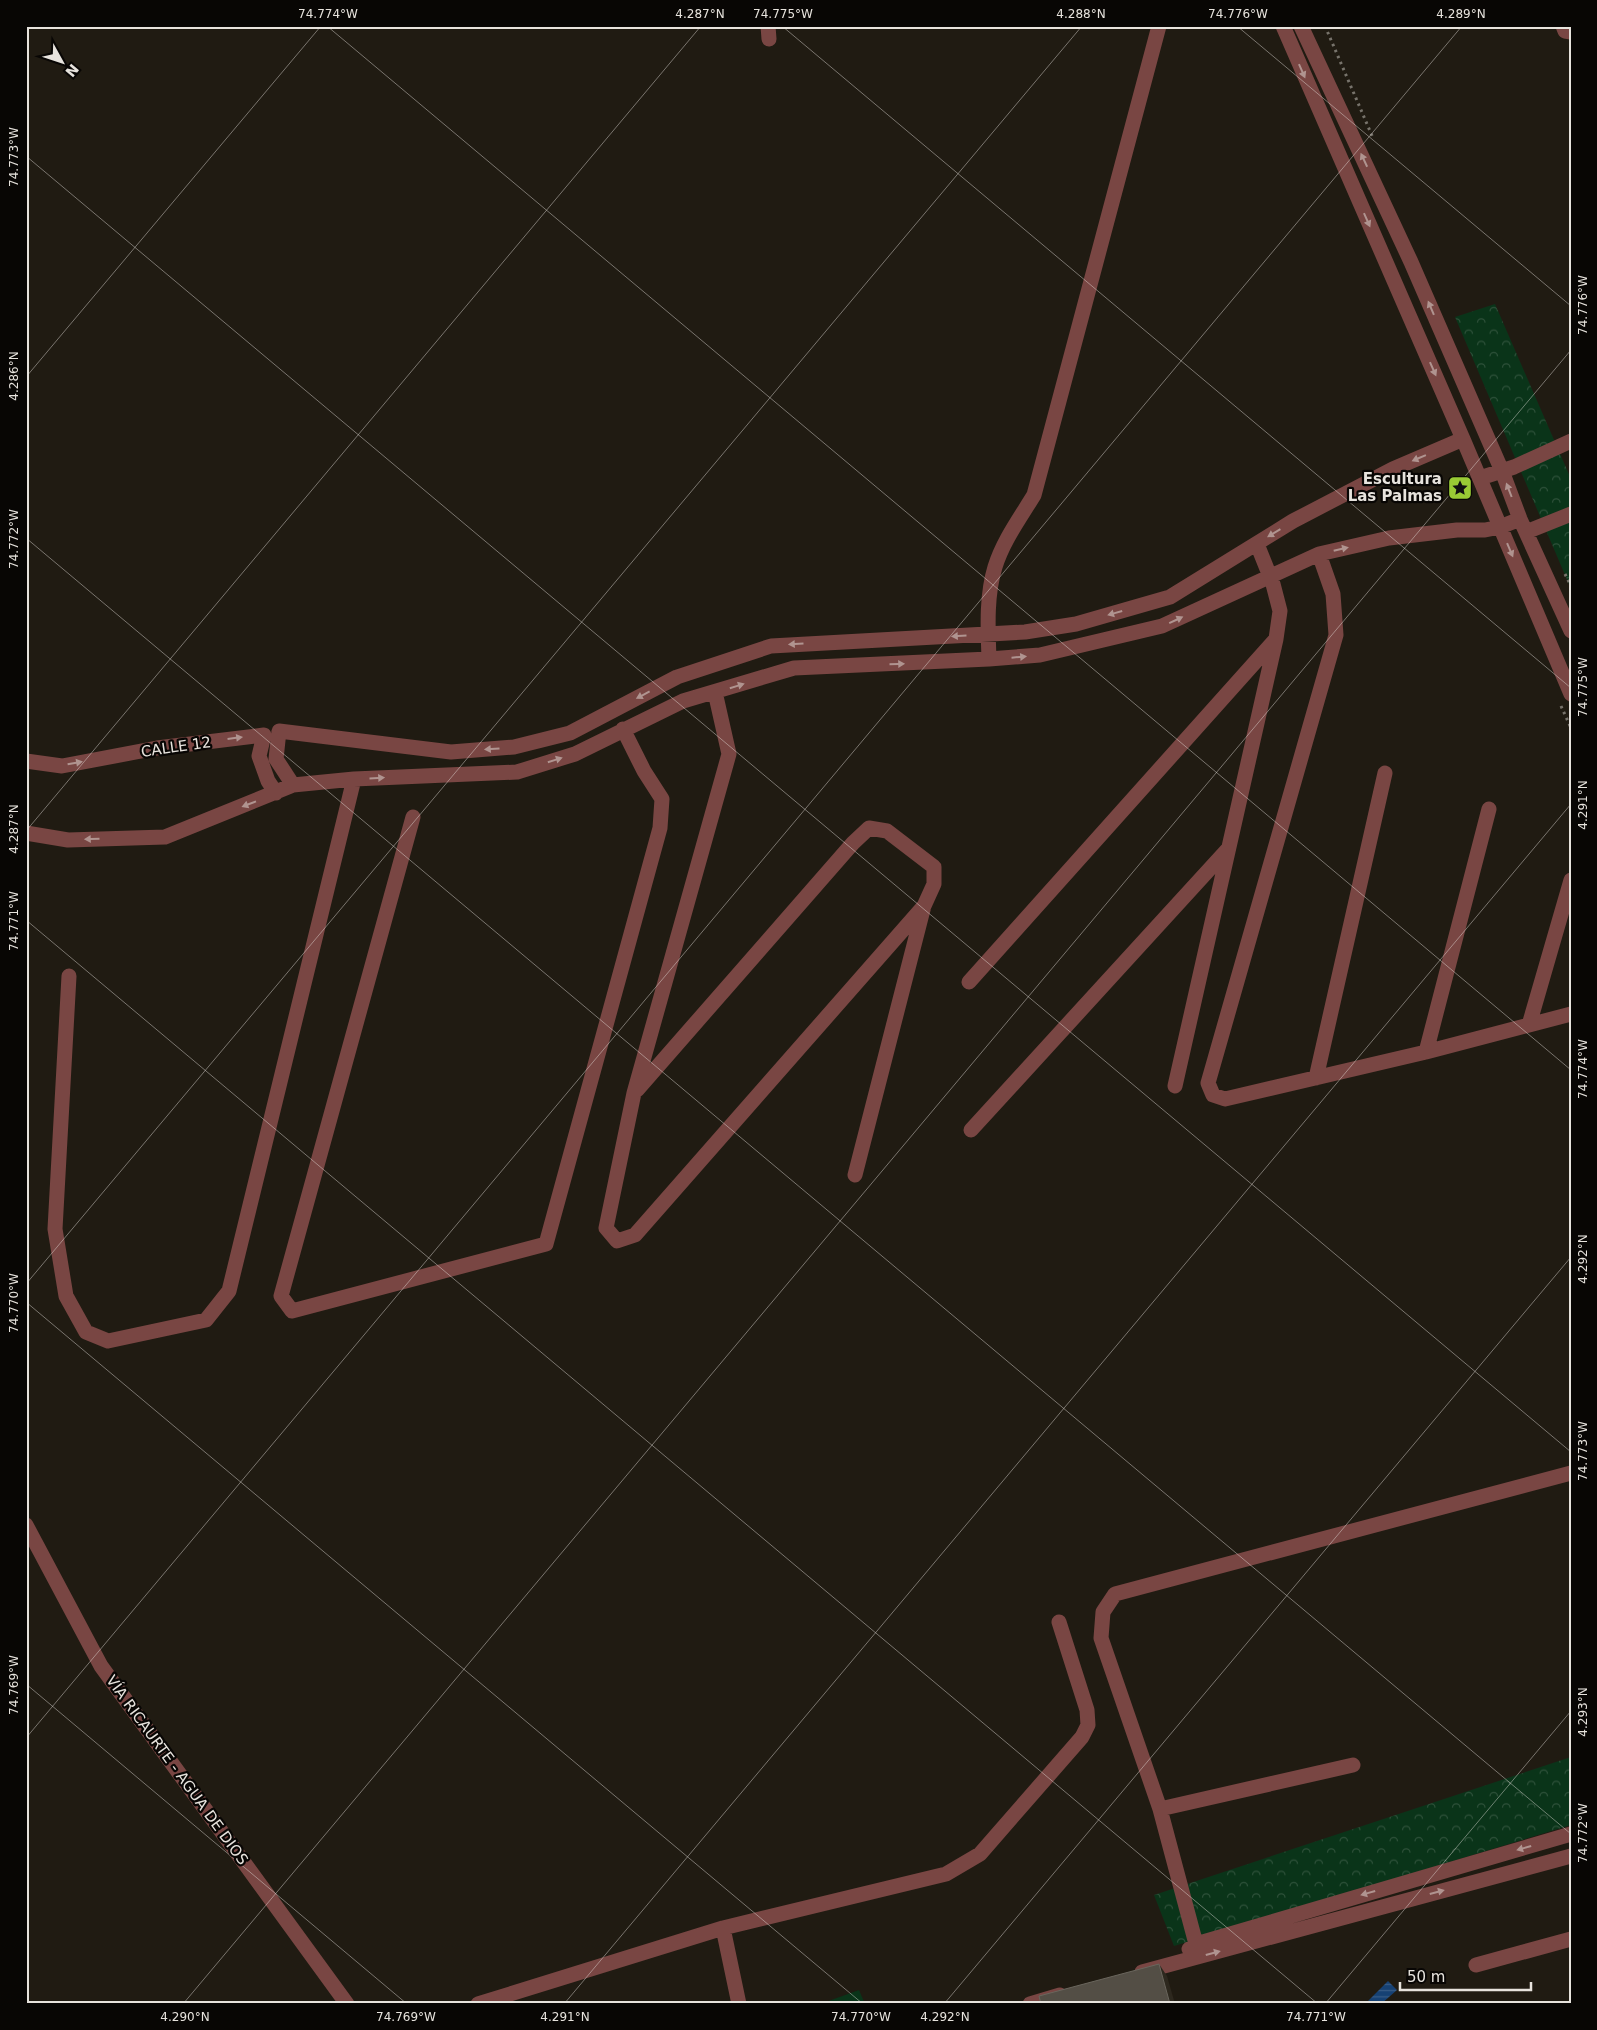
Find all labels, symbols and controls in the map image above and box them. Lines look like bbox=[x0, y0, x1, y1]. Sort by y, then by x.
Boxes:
text: 74.774°W bbox=[298, 7, 358, 21]
text: 4.287°N bbox=[675, 7, 725, 21]
text: 74.775°W bbox=[753, 7, 813, 21]
text: 4.288°N bbox=[1056, 7, 1106, 21]
text: 74.776°W bbox=[1208, 7, 1268, 21]
text: 4.289°N bbox=[1436, 7, 1486, 21]
north arrow bbox=[38, 38, 88, 88]
text: N bbox=[62, 61, 82, 80]
one-way arrow bbox=[1299, 64, 1307, 78]
text: 74.773°W bbox=[7, 127, 21, 187]
one-way arrow bbox=[1360, 153, 1369, 168]
one-way arrow bbox=[1364, 213, 1372, 227]
text: 74.776°W bbox=[1576, 275, 1590, 335]
one-way arrow bbox=[1427, 301, 1435, 316]
text: 4.286°N bbox=[7, 351, 21, 401]
one-way arrow bbox=[1429, 362, 1437, 376]
one-way arrow bbox=[1411, 455, 1426, 462]
place label: Escultura Las Palmas bbox=[1348, 470, 1442, 505]
place icon: Escultura Las Palmas bbox=[1447, 475, 1473, 501]
one-way arrow bbox=[1505, 482, 1513, 497]
text: 74.772°W bbox=[7, 509, 21, 569]
one-way arrow bbox=[1268, 528, 1281, 537]
one-way arrow bbox=[1506, 543, 1514, 557]
one-way arrow bbox=[1334, 545, 1349, 553]
one-way arrow bbox=[1107, 609, 1122, 617]
one-way arrow bbox=[1169, 615, 1183, 623]
one-way arrow bbox=[950, 632, 966, 640]
one-way arrow bbox=[788, 641, 804, 649]
one-way arrow bbox=[1011, 652, 1027, 660]
text: 74.775°W bbox=[1576, 657, 1590, 717]
one-way arrow bbox=[889, 659, 905, 667]
one-way arrow bbox=[730, 681, 745, 689]
one-way arrow bbox=[636, 691, 651, 699]
street label: CALLE 12 bbox=[140, 733, 212, 761]
one-way arrow bbox=[227, 734, 243, 742]
one-way arrow bbox=[484, 745, 500, 753]
one-way arrow bbox=[548, 755, 563, 763]
one-way arrow bbox=[67, 759, 83, 767]
one-way arrow bbox=[369, 774, 385, 782]
text: 4.291°N bbox=[1576, 780, 1590, 830]
one-way arrow bbox=[241, 801, 256, 808]
text: 4.287°N bbox=[7, 804, 21, 854]
one-way arrow bbox=[84, 835, 100, 843]
text: 74.771°W bbox=[7, 891, 21, 951]
text: 74.774°W bbox=[1576, 1039, 1590, 1099]
text: 4.292°N bbox=[1576, 1234, 1590, 1284]
text: 74.770°W bbox=[7, 1273, 21, 1333]
text: 74.773°W bbox=[1576, 1421, 1590, 1481]
text: 74.769°W bbox=[7, 1655, 21, 1715]
street label: VÍA RICAURTE - AGUA DE DIOS bbox=[102, 1671, 253, 1868]
text: 4.293°N bbox=[1576, 1687, 1590, 1737]
text: 74.772°W bbox=[1576, 1803, 1590, 1863]
one-way arrow bbox=[1516, 1844, 1531, 1852]
one-way arrow bbox=[1430, 1888, 1445, 1896]
one-way arrow bbox=[1360, 1890, 1375, 1898]
one-way arrow bbox=[1206, 1949, 1221, 1957]
scale bar bbox=[1400, 1960, 1531, 1992]
text: 50 m bbox=[1407, 1968, 1445, 1986]
text: 4.290°N bbox=[160, 2010, 210, 2024]
text: 74.769°W bbox=[376, 2010, 436, 2024]
text: 4.291°N bbox=[540, 2010, 590, 2024]
text: 74.770°W bbox=[831, 2010, 891, 2024]
text: 4.292°N bbox=[920, 2010, 970, 2024]
text: 74.771°W bbox=[1286, 2010, 1346, 2024]

